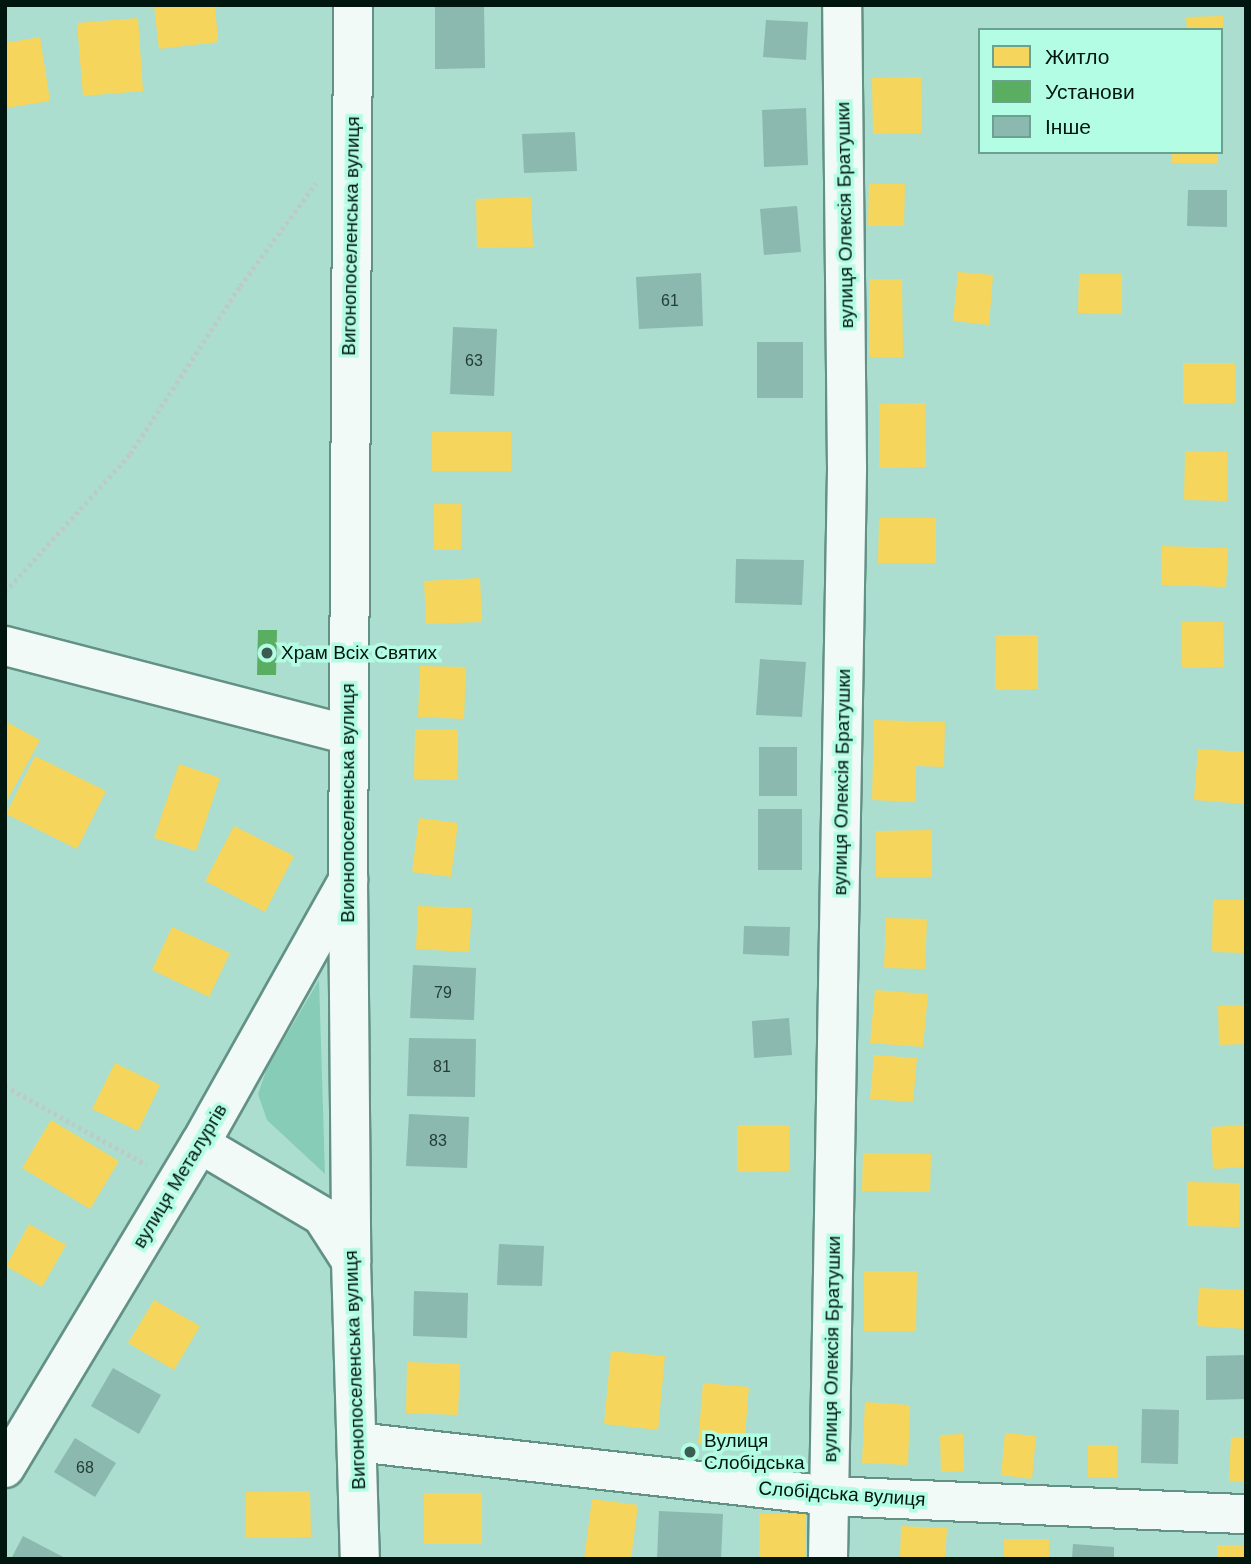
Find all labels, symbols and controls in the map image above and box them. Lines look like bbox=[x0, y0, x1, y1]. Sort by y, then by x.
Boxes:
legend bbox=[978, 28, 1223, 154]
text: Житло bbox=[1045, 45, 1109, 68]
text: Установи bbox=[1045, 80, 1135, 103]
street label: вулиця Олексія Братушки bbox=[832, 101, 858, 329]
text: Інше bbox=[1045, 115, 1091, 138]
street label: Вигонопоселенська вулиця bbox=[338, 116, 364, 356]
house number: 61 bbox=[661, 291, 679, 311]
house number: 63 bbox=[465, 351, 483, 371]
place label: Храм Всіх Святих bbox=[281, 642, 437, 664]
marker: Храм Всіх Святих bbox=[259, 645, 275, 661]
street label: вулиця Олексія Братушки bbox=[829, 668, 855, 896]
street label: Вигонопоселенська вулиця bbox=[337, 683, 359, 923]
house number: 79 bbox=[434, 983, 452, 1003]
house number: 81 bbox=[433, 1057, 451, 1077]
street label: вулиця Металургів bbox=[128, 1100, 232, 1252]
house number: 83 bbox=[429, 1131, 447, 1151]
street label: вулиця Олексія Братушки bbox=[819, 1235, 845, 1463]
street label: Вигонопоселенська вулиця bbox=[339, 1250, 371, 1490]
place label: Вулиця Слобідська bbox=[704, 1430, 804, 1474]
marker: Вулиця Слобідська bbox=[682, 1444, 698, 1460]
house number: 68 bbox=[76, 1458, 94, 1478]
street label: Слобідська вулиця bbox=[758, 1477, 926, 1511]

